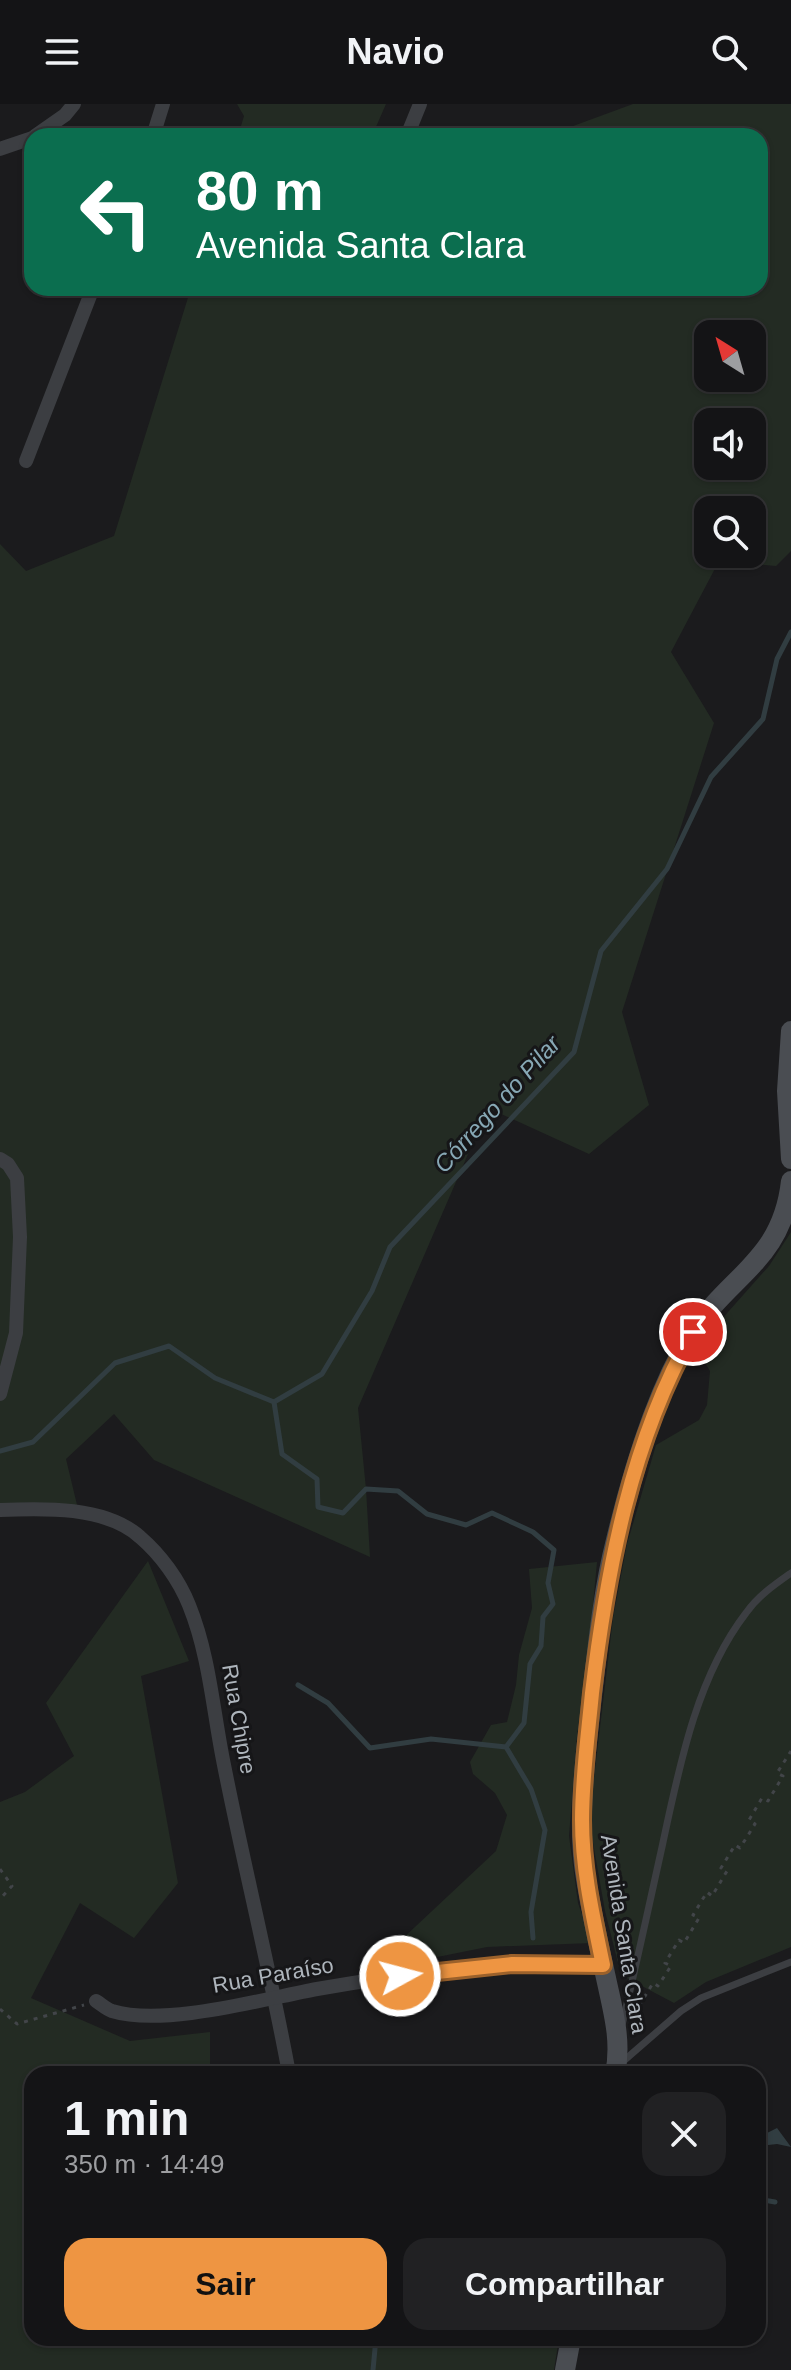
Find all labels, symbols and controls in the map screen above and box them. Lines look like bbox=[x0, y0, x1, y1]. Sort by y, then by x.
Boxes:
icon: menu bbox=[40, 30, 84, 74]
icon: search bbox=[707, 30, 751, 74]
text: Navio bbox=[346, 31, 445, 72]
text: 80 m bbox=[196, 159, 324, 222]
icon: left bbox=[64, 160, 168, 264]
text: Avenida Santa Clara bbox=[196, 225, 526, 266]
north arrow bbox=[694, 320, 766, 392]
map controls bbox=[694, 320, 766, 568]
button: sound bbox=[694, 408, 766, 480]
button: search bbox=[694, 496, 766, 568]
water label: Córrego do Pilar bbox=[429, 1029, 566, 1178]
pin bbox=[659, 1298, 727, 1366]
icon: arrive bbox=[671, 1310, 715, 1354]
street label: Rua Chipre bbox=[217, 1662, 261, 1776]
street label: Avenida Santa Clara bbox=[596, 1833, 652, 2036]
position arrow bbox=[358, 1934, 442, 2018]
street label: Rua Paraíso bbox=[211, 1952, 335, 1998]
text: 1 min bbox=[64, 2092, 189, 2145]
button: close bbox=[642, 2092, 726, 2176]
text: 350 m · 14:49 bbox=[64, 2149, 224, 2179]
button: Sair bbox=[64, 2238, 387, 2330]
button: Compartilhar bbox=[403, 2238, 726, 2330]

